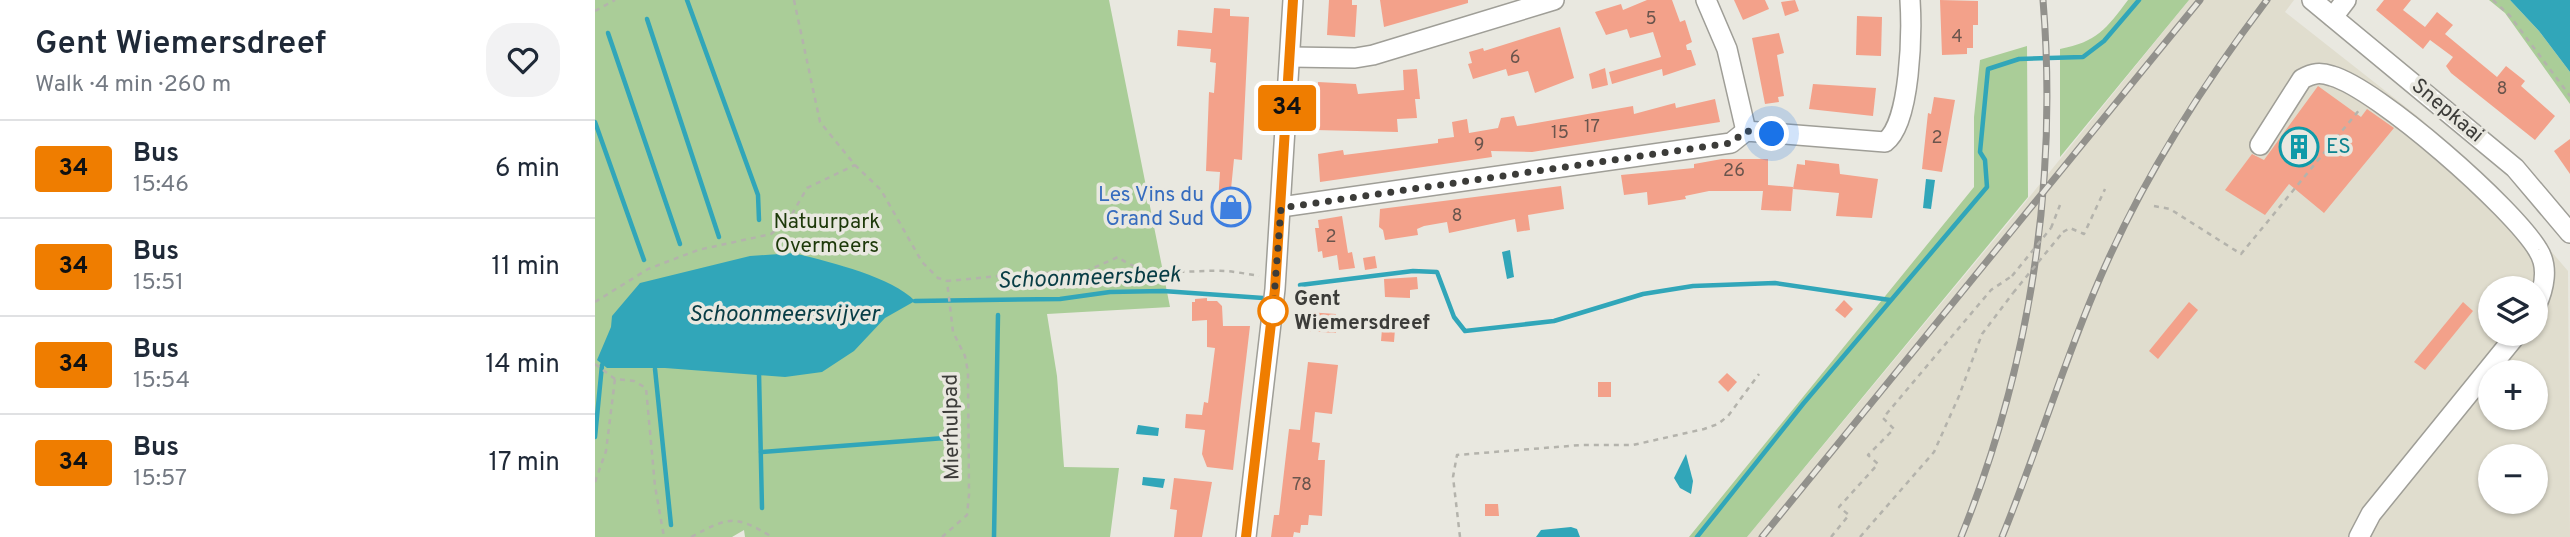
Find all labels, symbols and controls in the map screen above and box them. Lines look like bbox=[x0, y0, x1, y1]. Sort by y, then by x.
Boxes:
house number: 5 bbox=[1645, 8, 1657, 31]
button: heart bbox=[486, 23, 560, 97]
text: Gent Wiemersdreef bbox=[35, 24, 326, 66]
house number: 4 bbox=[1951, 26, 1963, 49]
house number: 6 bbox=[1510, 47, 1520, 70]
text: Walk · 4 min · 260 m bbox=[35, 71, 231, 100]
street label: Snepkaai bbox=[2405, 73, 2489, 149]
house number: 8 bbox=[2497, 78, 2508, 101]
line badge: 34 bbox=[1255, 85, 1319, 131]
text: 34 bbox=[1272, 93, 1302, 123]
house number: 17 bbox=[1584, 116, 1600, 139]
your location bbox=[1754, 116, 1789, 151]
house number: 15 bbox=[1551, 122, 1569, 145]
building icon: ES bbox=[2278, 126, 2320, 168]
house number: 2 bbox=[1931, 127, 1943, 150]
house number: 9 bbox=[1474, 134, 1484, 157]
place label: ES bbox=[2326, 134, 2351, 161]
text: Bus bbox=[133, 138, 179, 171]
text: 6 min bbox=[495, 153, 560, 186]
text: 34 bbox=[59, 154, 88, 184]
house number: 26 bbox=[1723, 160, 1745, 183]
text: 15:46 bbox=[133, 171, 189, 200]
place label: Les Vins du Grand Sud bbox=[1098, 182, 1204, 233]
shop icon: Les Vins du Grand Sud bbox=[1210, 186, 1252, 228]
house number: 8 bbox=[1452, 205, 1463, 228]
park label: Natuurpark Overmeers bbox=[774, 209, 880, 260]
house number: 2 bbox=[1325, 226, 1337, 249]
text: Bus bbox=[133, 236, 179, 269]
text: 11 min bbox=[491, 251, 560, 284]
text: 34 bbox=[59, 252, 88, 282]
water label: Schoonmeersbeek bbox=[997, 261, 1182, 297]
text: 15:51 bbox=[133, 269, 184, 298]
map controls bbox=[2478, 276, 2548, 514]
button: layers bbox=[2478, 276, 2548, 346]
place label: Gent Wiemersdreef bbox=[1294, 286, 1430, 337]
marker: Gent Wiemersdreef bbox=[1258, 296, 1288, 326]
water label: Schoonmeersvijver bbox=[689, 301, 881, 330]
text: Bus bbox=[133, 334, 179, 367]
text: 14 min bbox=[485, 349, 560, 382]
text: 34 bbox=[59, 350, 88, 380]
button: + bbox=[2478, 360, 2548, 430]
text: 15:54 bbox=[133, 367, 190, 396]
street label: Mierhulpad bbox=[938, 374, 966, 480]
text: Bus bbox=[133, 432, 179, 465]
button: − bbox=[2478, 444, 2548, 514]
text: 17 min bbox=[488, 447, 560, 480]
text: 34 bbox=[59, 448, 88, 478]
text: 15:57 bbox=[133, 465, 187, 494]
house number: 78 bbox=[1292, 474, 1312, 497]

